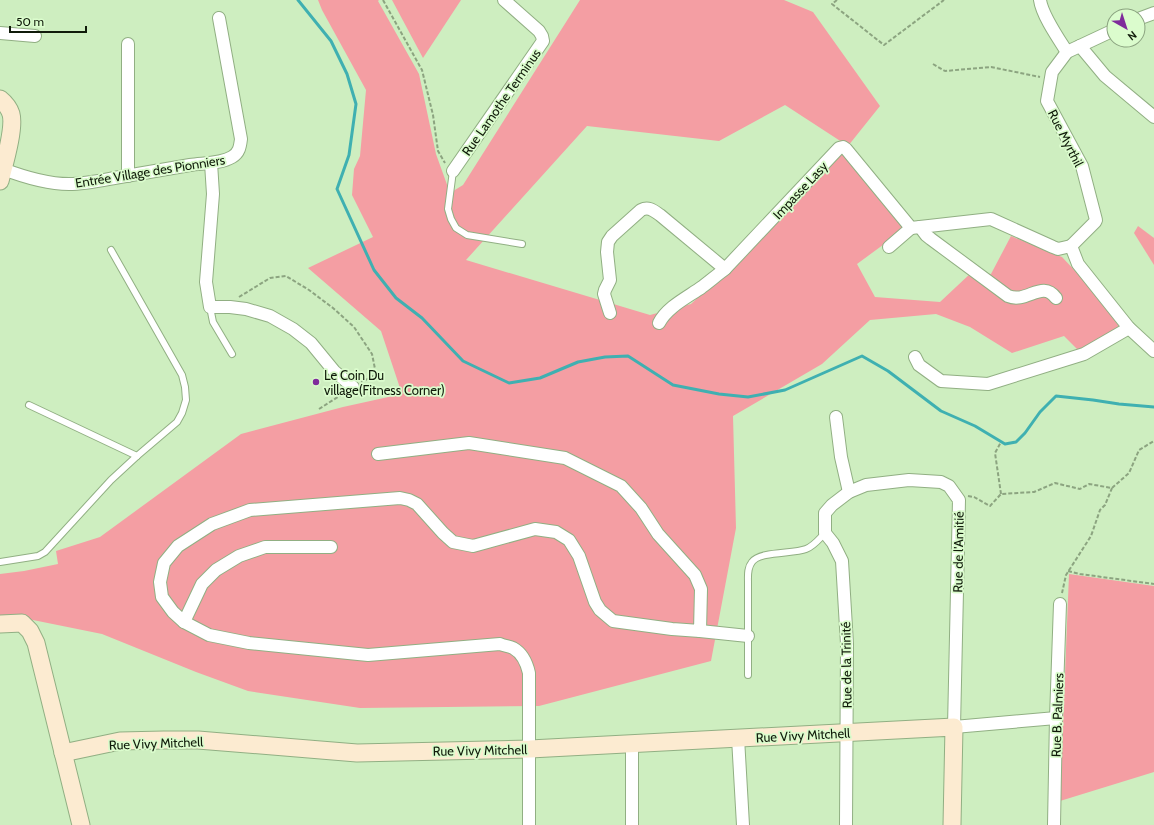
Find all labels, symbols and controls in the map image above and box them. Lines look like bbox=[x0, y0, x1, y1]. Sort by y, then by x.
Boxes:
scale bar bbox=[10, 8, 86, 34]
north arrow bbox=[1106, 8, 1146, 48]
text: 50 m bbox=[16, 14, 44, 29]
text: N bbox=[1125, 28, 1140, 44]
street label: Rue Lamothe Terminus bbox=[458, 45, 544, 158]
street label: Rue Myrthil bbox=[1045, 107, 1087, 169]
street label: Entrée Village des Pionniers bbox=[74, 151, 227, 191]
street label: Impasse Lasy bbox=[769, 157, 831, 222]
place label: Le Coin Du village(Fitness Corner) bbox=[324, 367, 445, 398]
marker: Le Coin Du village(Fitness Corner) bbox=[311, 377, 321, 387]
street label: Rue de l'Amitié bbox=[949, 511, 967, 593]
street label: Rue de la Trinité bbox=[837, 621, 855, 709]
street label: Rue B. Palmiers bbox=[1048, 672, 1066, 757]
street label: Rue Vivy Mitchell bbox=[755, 725, 851, 745]
street label: Rue Vivy Mitchell bbox=[109, 733, 203, 753]
street label: Rue Vivy Mitchell bbox=[433, 741, 527, 759]

